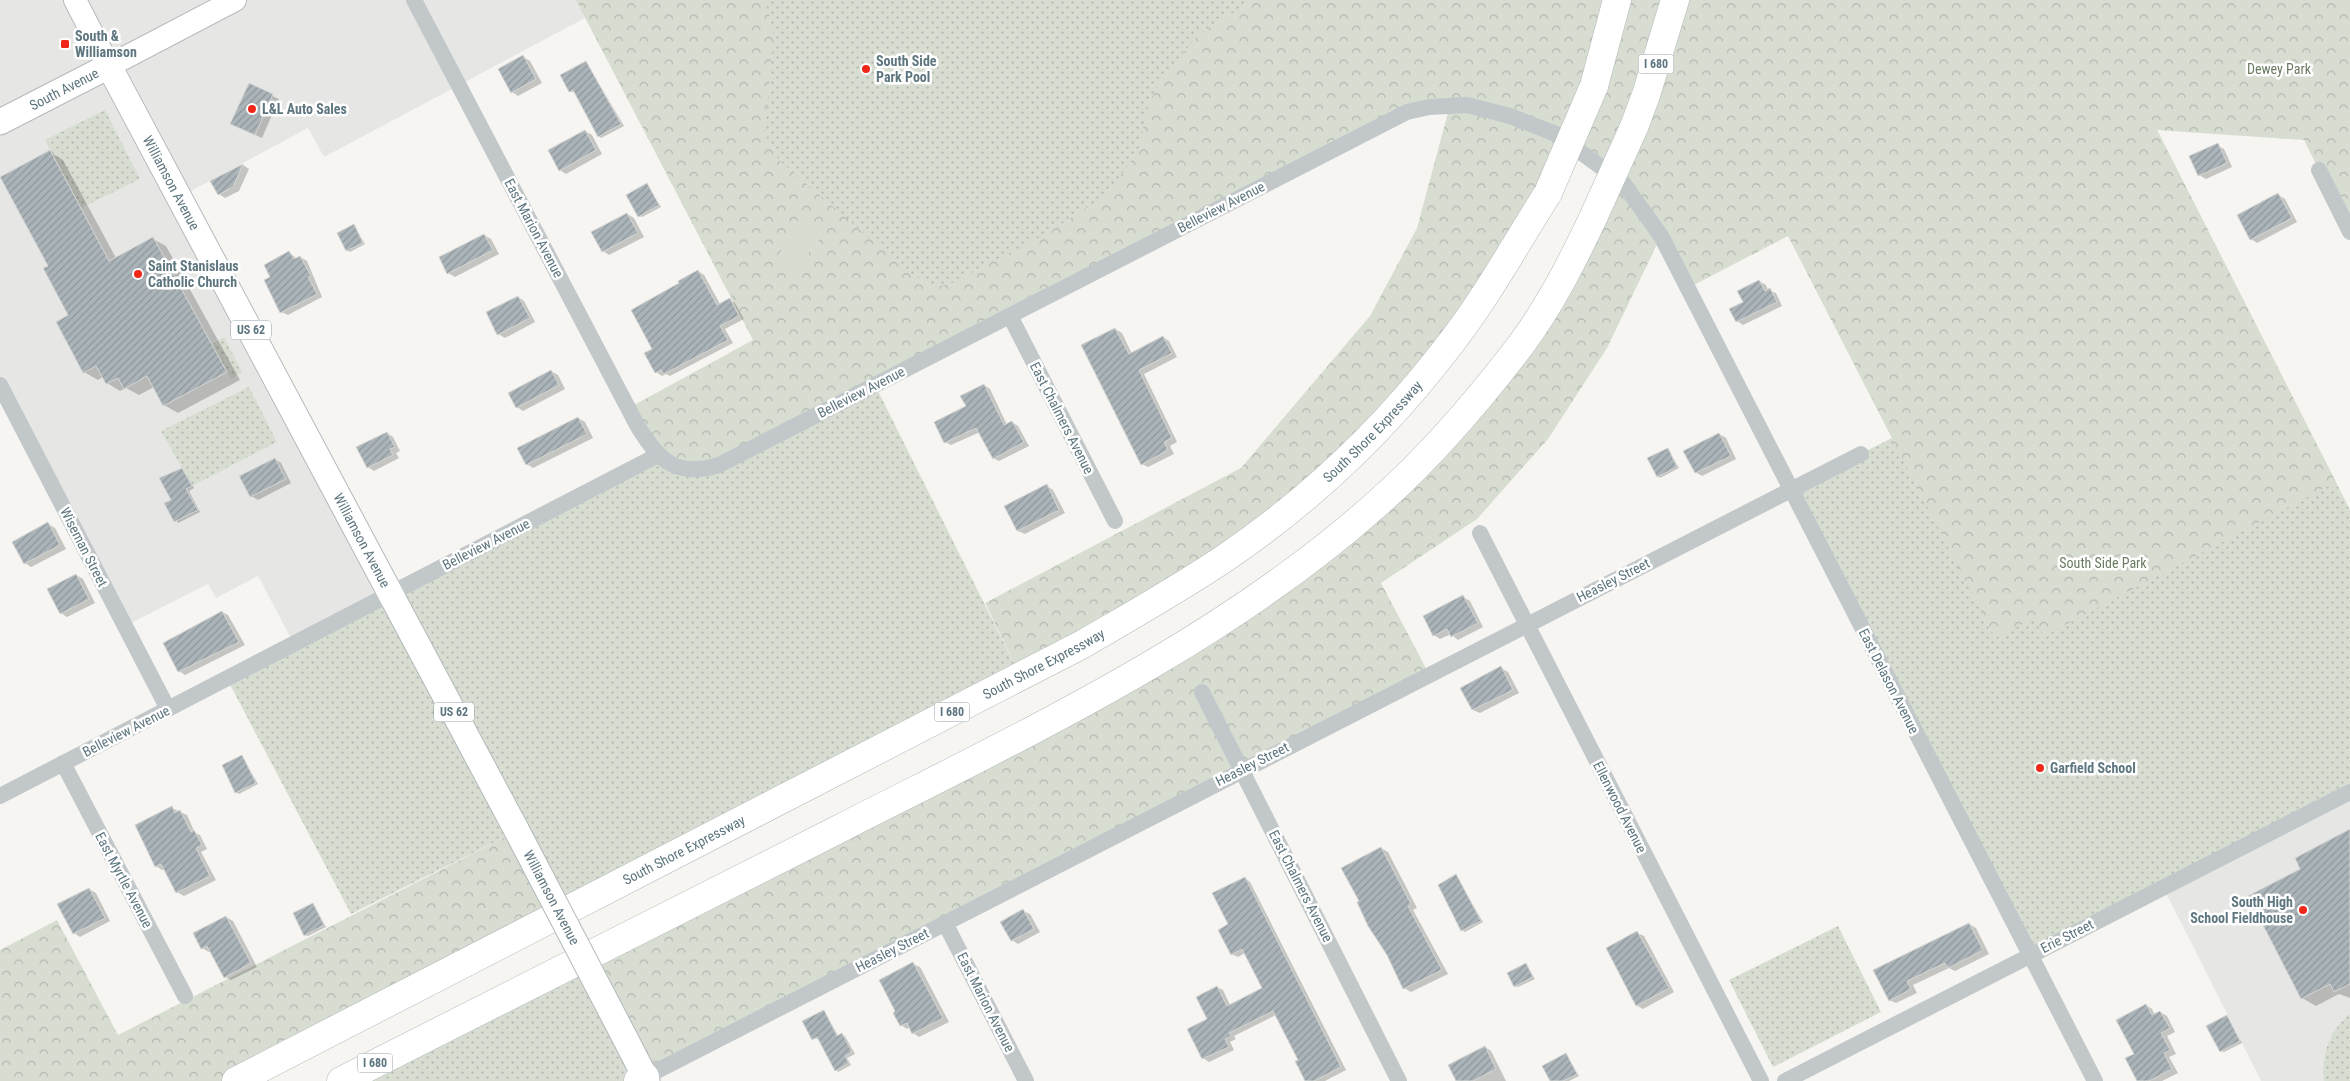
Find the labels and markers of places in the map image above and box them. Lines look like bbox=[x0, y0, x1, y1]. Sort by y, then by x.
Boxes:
place label: South & Williamson bbox=[75, 28, 137, 60]
marker: South & Williamson bbox=[59, 38, 71, 50]
place label: South Side Park Pool bbox=[876, 53, 937, 85]
marker: South Side Park Pool bbox=[860, 63, 872, 75]
place label: L&L Auto Sales bbox=[262, 101, 347, 117]
marker: L&L Auto Sales bbox=[246, 103, 258, 115]
place label: Saint Stanislaus Catholic Church bbox=[148, 258, 239, 290]
marker: Saint Stanislaus Catholic Church bbox=[132, 268, 144, 280]
place label: Garfield School bbox=[2050, 760, 2136, 776]
marker: Garfield School bbox=[2034, 762, 2046, 774]
place label: South High School Fieldhouse bbox=[2190, 894, 2293, 926]
marker: South High School Fieldhouse bbox=[2297, 904, 2309, 916]

